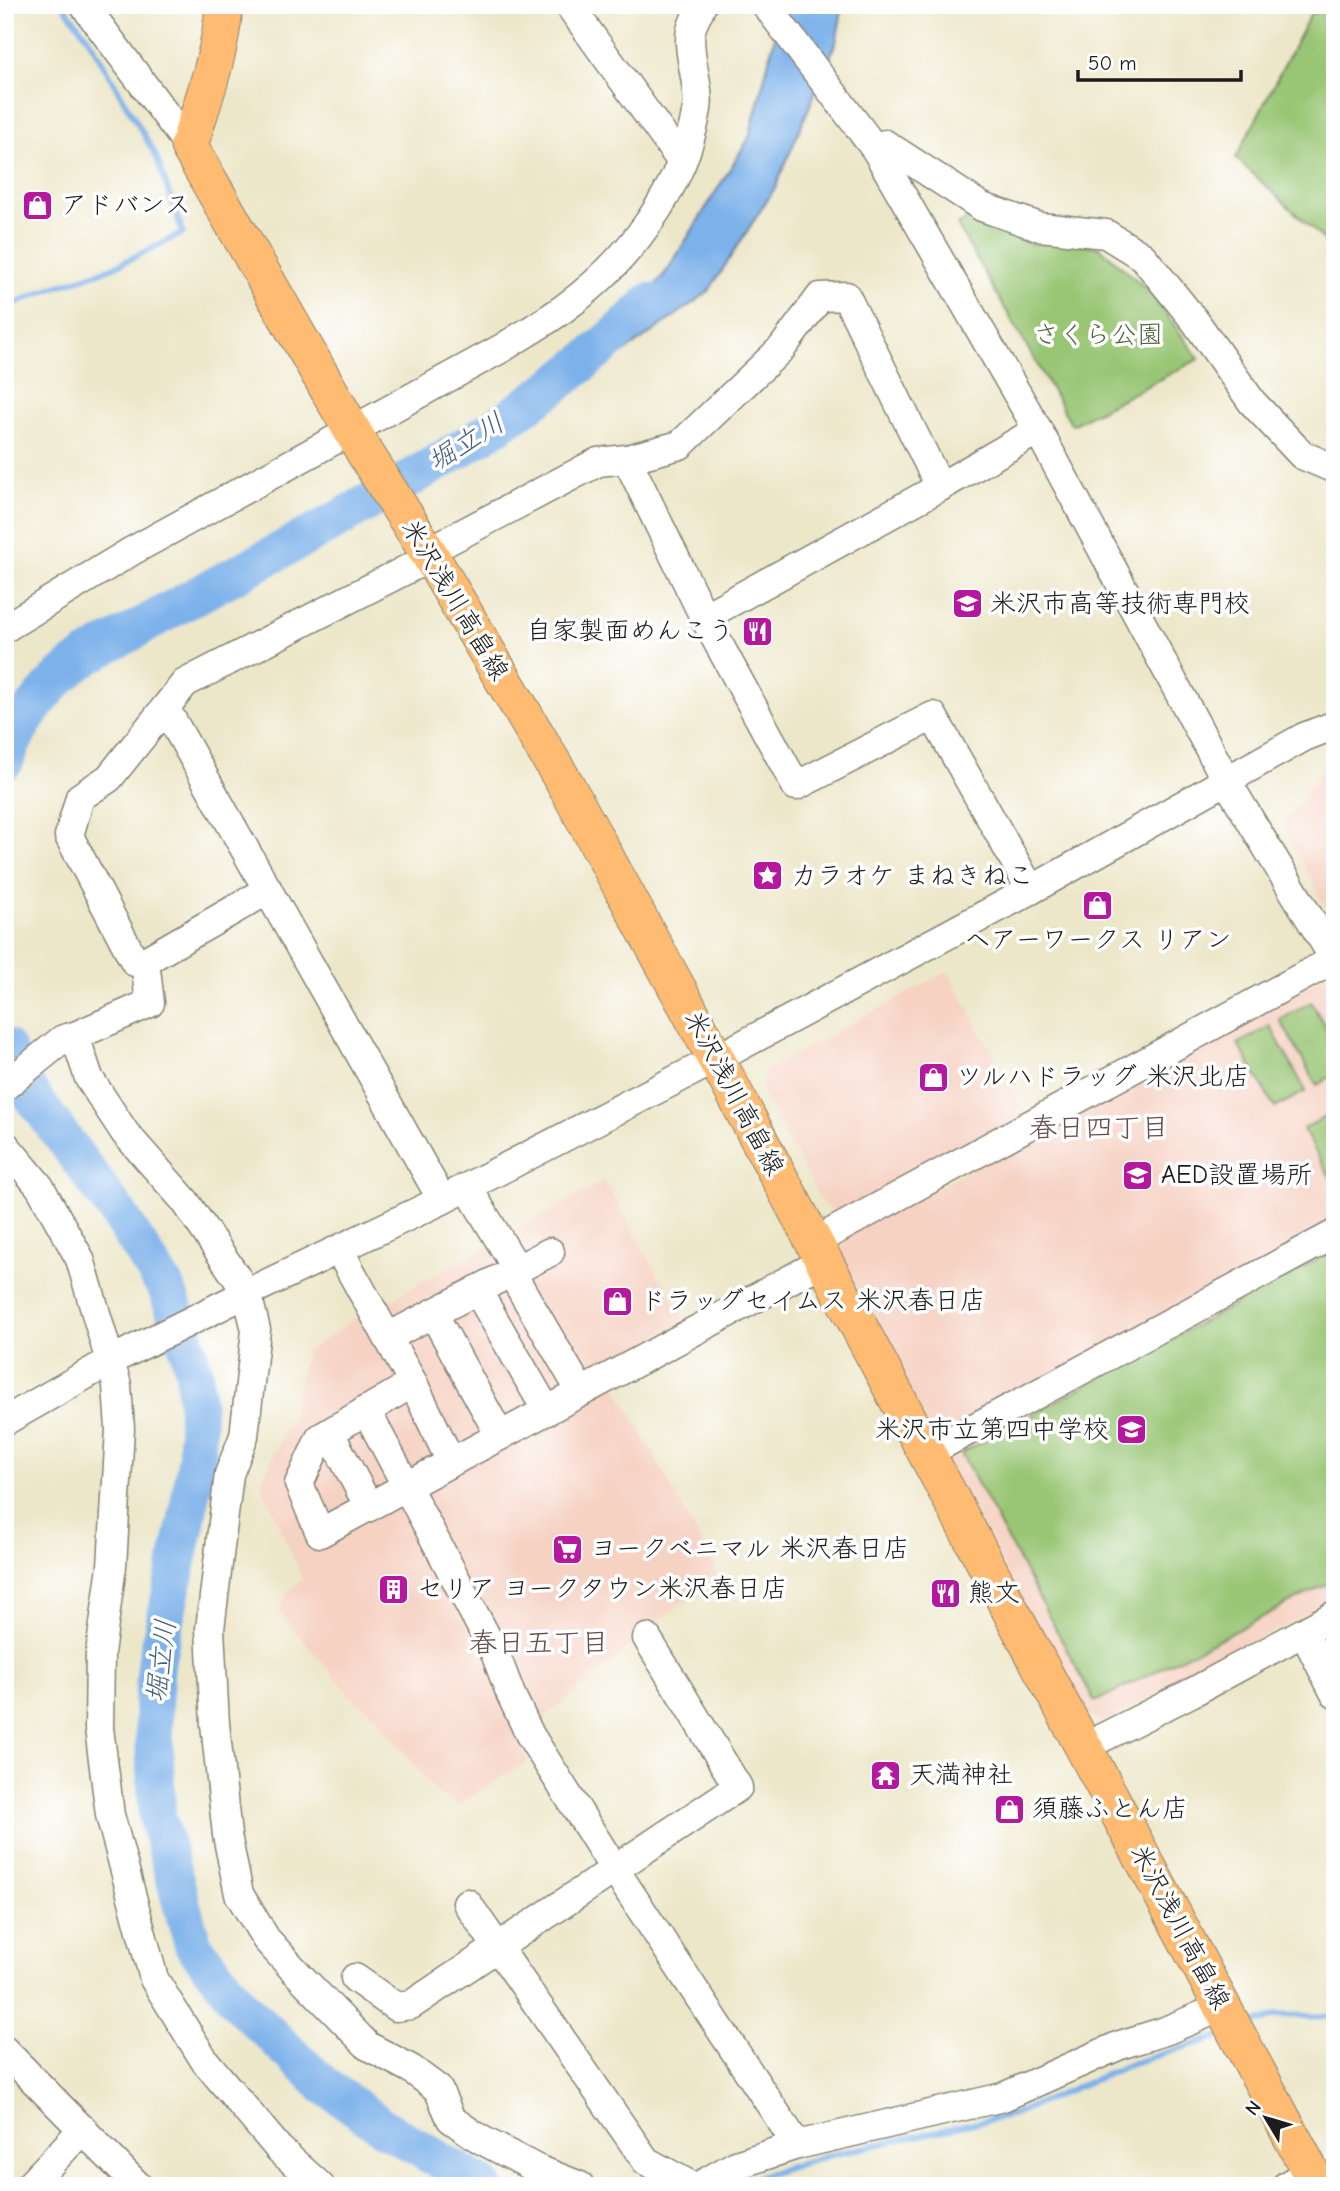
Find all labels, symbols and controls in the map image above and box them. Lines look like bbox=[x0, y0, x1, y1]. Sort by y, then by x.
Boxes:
scale bar bbox=[1078, 38, 1240, 82]
text: 50 m bbox=[1088, 51, 1137, 75]
shop icon: アドバンス bbox=[21, 188, 55, 222]
place label: アドバンス bbox=[61, 190, 191, 220]
park label: さくら公園 bbox=[1033, 320, 1163, 350]
water label: 堀立川 bbox=[422, 406, 510, 478]
street label: 米沢浅川高畠線 bbox=[395, 514, 515, 686]
school or university icon: 米沢市高等技術専門校 bbox=[950, 587, 984, 621]
place label: 米沢市高等技術専門校 bbox=[990, 589, 1250, 619]
restaurant icon: 自家製面めんこう bbox=[740, 614, 774, 648]
place label: 自家製面めんこう bbox=[526, 616, 734, 646]
place icon: カラオケ まねきねこ bbox=[751, 859, 785, 893]
place label: カラオケ まねきねこ bbox=[791, 861, 1034, 891]
shop icon: ヘアーワークス リアン bbox=[1081, 888, 1115, 922]
place label: ヘアーワークス リアン bbox=[964, 925, 1232, 955]
street label: 米沢浅川高畠線 bbox=[678, 1006, 790, 1180]
shop icon: ツルハドラッグ 米沢北店 bbox=[916, 1060, 950, 1094]
place label: ツルハドラッグ 米沢北店 bbox=[956, 1062, 1250, 1092]
district label: 春日四丁目 bbox=[1029, 1112, 1169, 1144]
school or university icon: AED設置場所 bbox=[1121, 1158, 1155, 1192]
place label: AED設置場所 bbox=[1161, 1160, 1312, 1190]
shop icon: ドラッグセイムス 米沢春日店 bbox=[600, 1284, 634, 1318]
place label: ドラッグセイムス 米沢春日店 bbox=[640, 1286, 986, 1316]
school or university icon: 米沢市立第四中学校 bbox=[1115, 1413, 1149, 1447]
place label: 米沢市立第四中学校 bbox=[875, 1415, 1109, 1445]
supermarket icon: ヨークベニマル 米沢春日店 bbox=[551, 1532, 585, 1566]
place label: ヨークベニマル 米沢春日店 bbox=[591, 1534, 910, 1564]
building icon: セリア ヨークタウン米沢春日店 bbox=[377, 1572, 411, 1606]
place label: セリア ヨークタウン米沢春日店 bbox=[417, 1574, 788, 1604]
restaurant icon: 熊文 bbox=[928, 1576, 962, 1610]
place label: 熊文 bbox=[968, 1578, 1020, 1608]
water label: 堀立川 bbox=[140, 1617, 182, 1705]
district label: 春日五丁目 bbox=[469, 1627, 609, 1659]
temple icon: 天満神社 bbox=[869, 1758, 903, 1792]
place label: 天満神社 bbox=[909, 1760, 1013, 1790]
shop icon: 須藤ふとん店 bbox=[992, 1792, 1026, 1826]
place label: 須藤ふとん店 bbox=[1032, 1794, 1188, 1824]
street label: 米沢浅川高畠線 bbox=[1124, 1840, 1236, 2014]
north arrow bbox=[1232, 2082, 1302, 2152]
text: N bbox=[1241, 2096, 1266, 2120]

